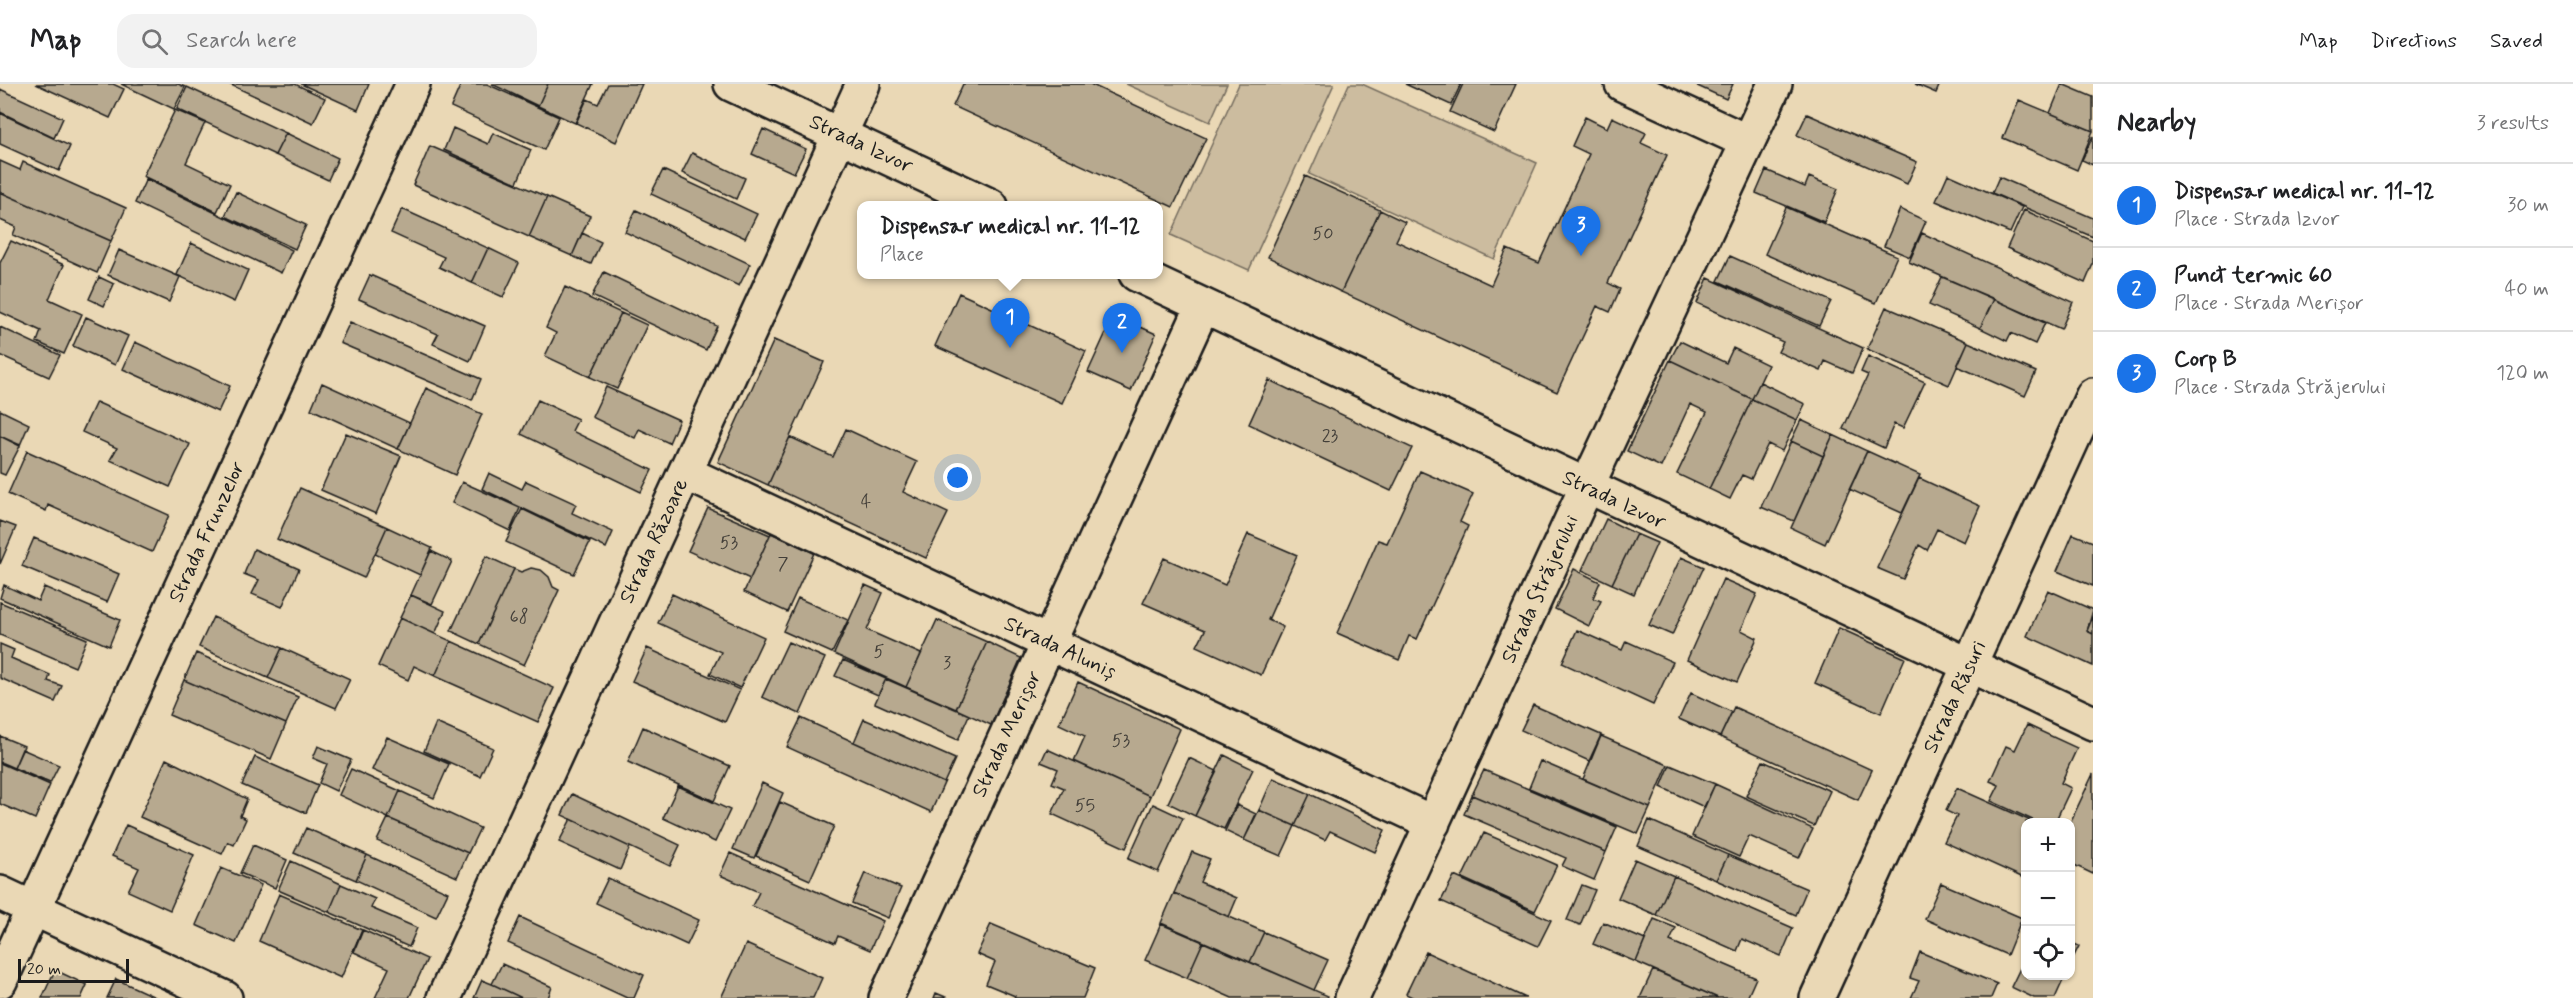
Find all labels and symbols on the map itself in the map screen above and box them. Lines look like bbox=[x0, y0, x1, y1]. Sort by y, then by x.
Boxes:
street label: Strada Izvor bbox=[805, 108, 918, 180]
pin: 3 bbox=[1562, 206, 1600, 256]
house number: 50 bbox=[1312, 222, 1334, 246]
pin: 1 bbox=[990, 298, 1030, 348]
pin: 2 bbox=[1102, 304, 1142, 353]
house number: 23 bbox=[1322, 424, 1339, 448]
street label: Strada Frunzelor bbox=[162, 457, 252, 607]
your location bbox=[943, 463, 972, 492]
street label: Strada Izvor bbox=[1558, 464, 1671, 536]
street label: Strada Răzoare bbox=[613, 474, 695, 608]
house number: 4 bbox=[861, 490, 871, 514]
street label: Strada Străjerului bbox=[1495, 510, 1585, 668]
house number: 53 bbox=[720, 531, 739, 555]
house number: 7 bbox=[778, 552, 789, 576]
house number: 68 bbox=[509, 605, 529, 629]
street label: Strada Aluniș bbox=[999, 610, 1121, 686]
street label: Strada Răsuri bbox=[1917, 636, 1993, 758]
house number: 5 bbox=[874, 640, 885, 664]
house number: 3 bbox=[943, 651, 951, 675]
street label: Strada Merișor bbox=[965, 666, 1049, 802]
house number: 53 bbox=[1112, 729, 1131, 753]
house number: 55 bbox=[1075, 794, 1095, 818]
scale bar bbox=[18, 956, 129, 984]

